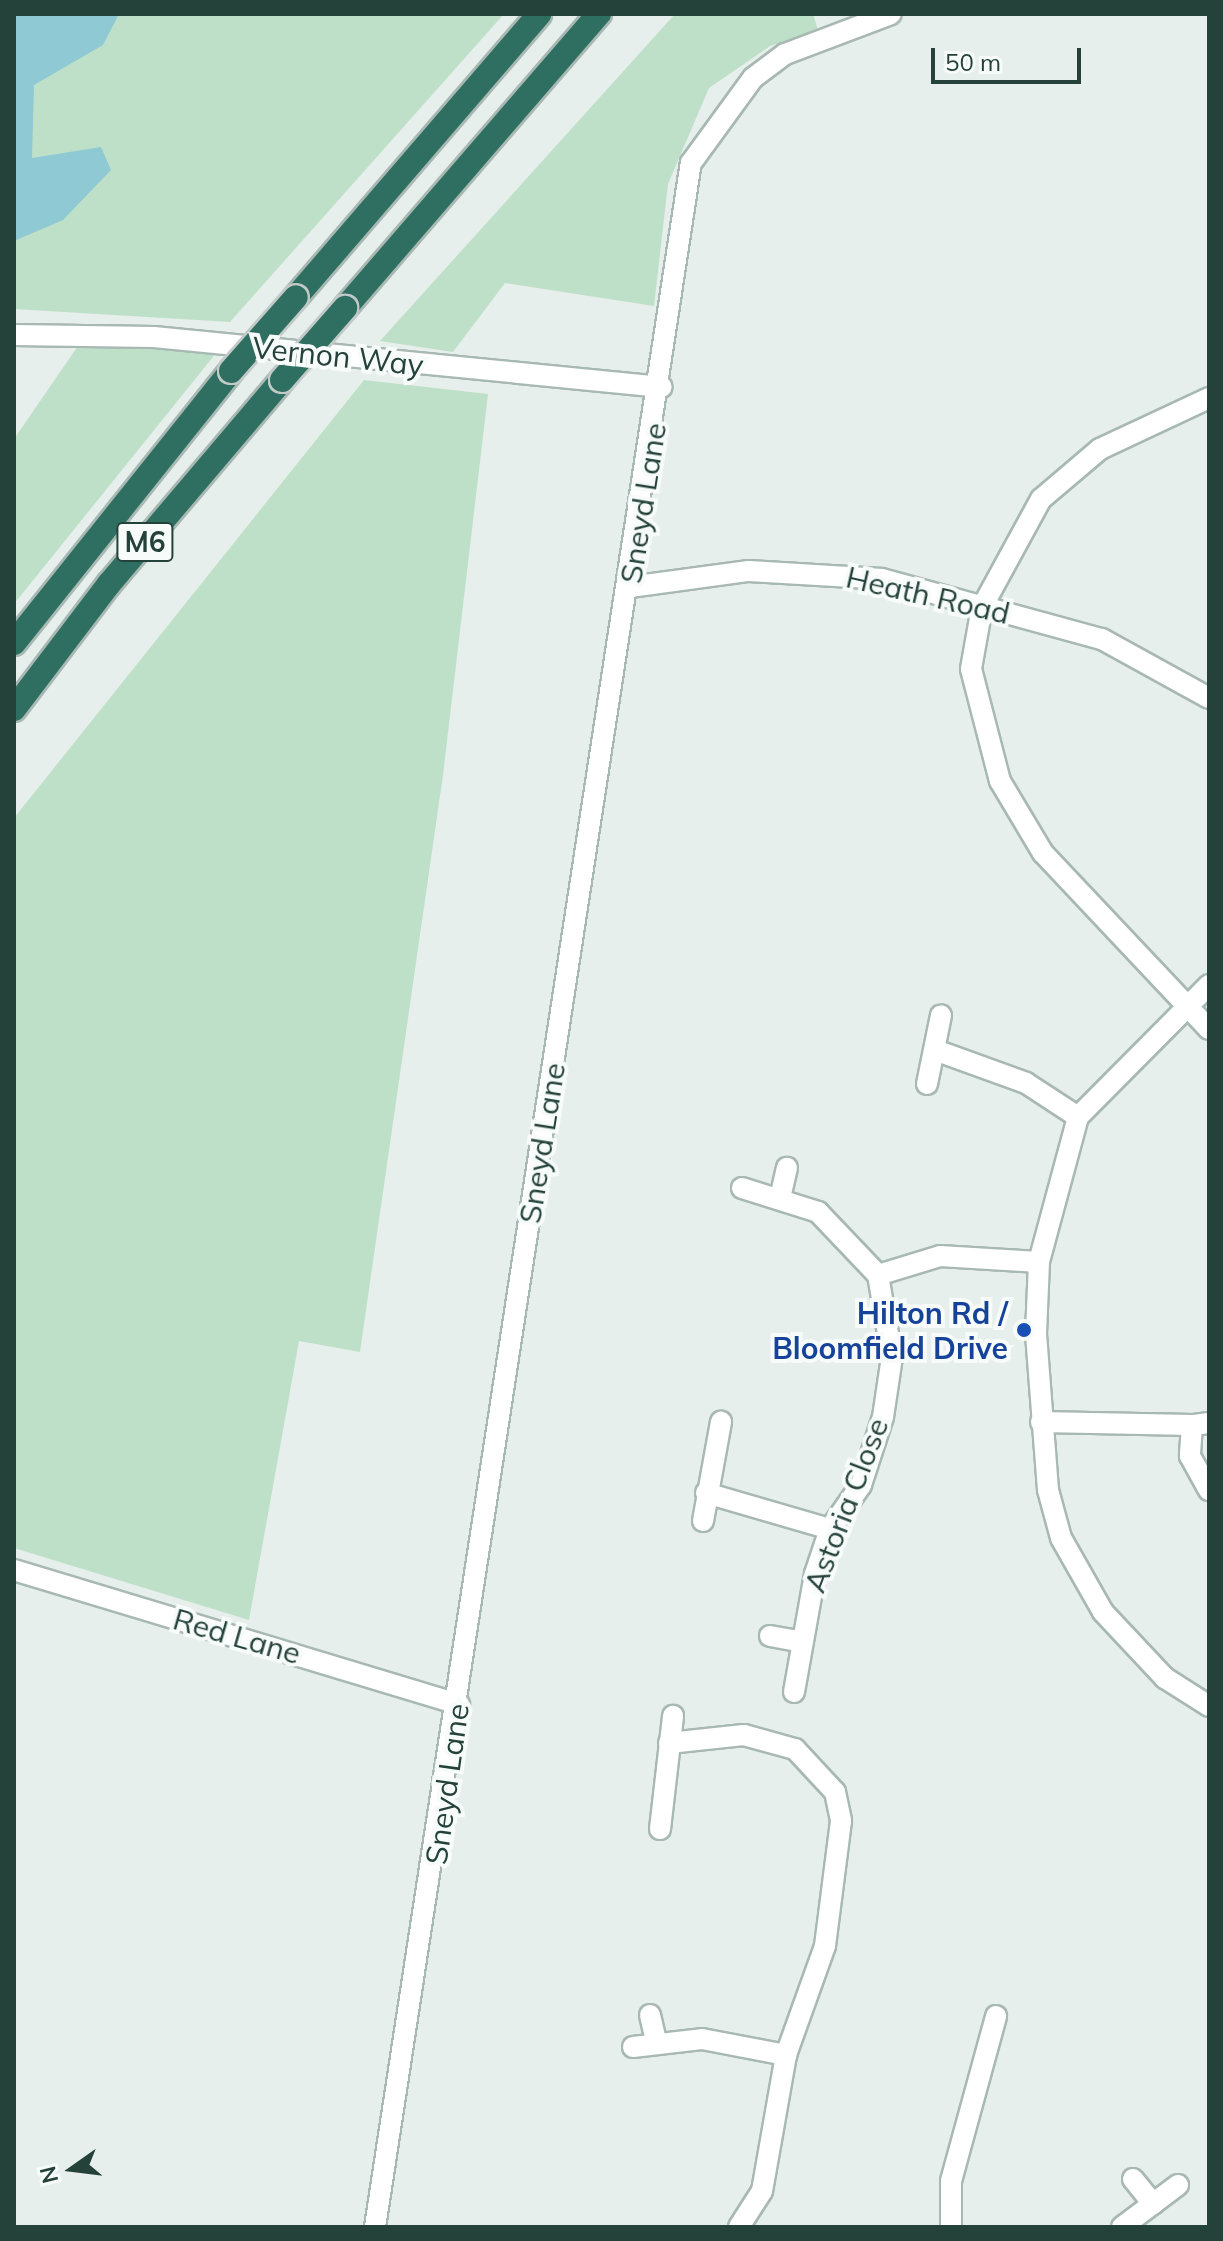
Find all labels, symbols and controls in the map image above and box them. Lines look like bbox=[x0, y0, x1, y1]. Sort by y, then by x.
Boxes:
scale bar bbox=[935, 32, 1085, 82]
text: 50 m bbox=[945, 47, 1001, 77]
street label: Vernon Way bbox=[251, 329, 425, 383]
street label: Sneyd Lane bbox=[613, 420, 673, 586]
road number: M6 bbox=[115, 518, 175, 566]
street label: Heath Road bbox=[843, 559, 1013, 631]
street label: Sneyd Lane bbox=[512, 1060, 572, 1226]
place label: Hilton Rd / Bloomfield Drive bbox=[772, 1295, 1008, 1366]
marker: Hilton Rd / Bloomfield Drive bbox=[1015, 1321, 1033, 1339]
street label: Astoria Close bbox=[796, 1413, 896, 1597]
street label: Red Lane bbox=[169, 1601, 305, 1671]
street label: Sneyd Lane bbox=[418, 1701, 476, 1867]
north arrow bbox=[32, 2129, 112, 2209]
text: N bbox=[33, 2163, 64, 2186]

